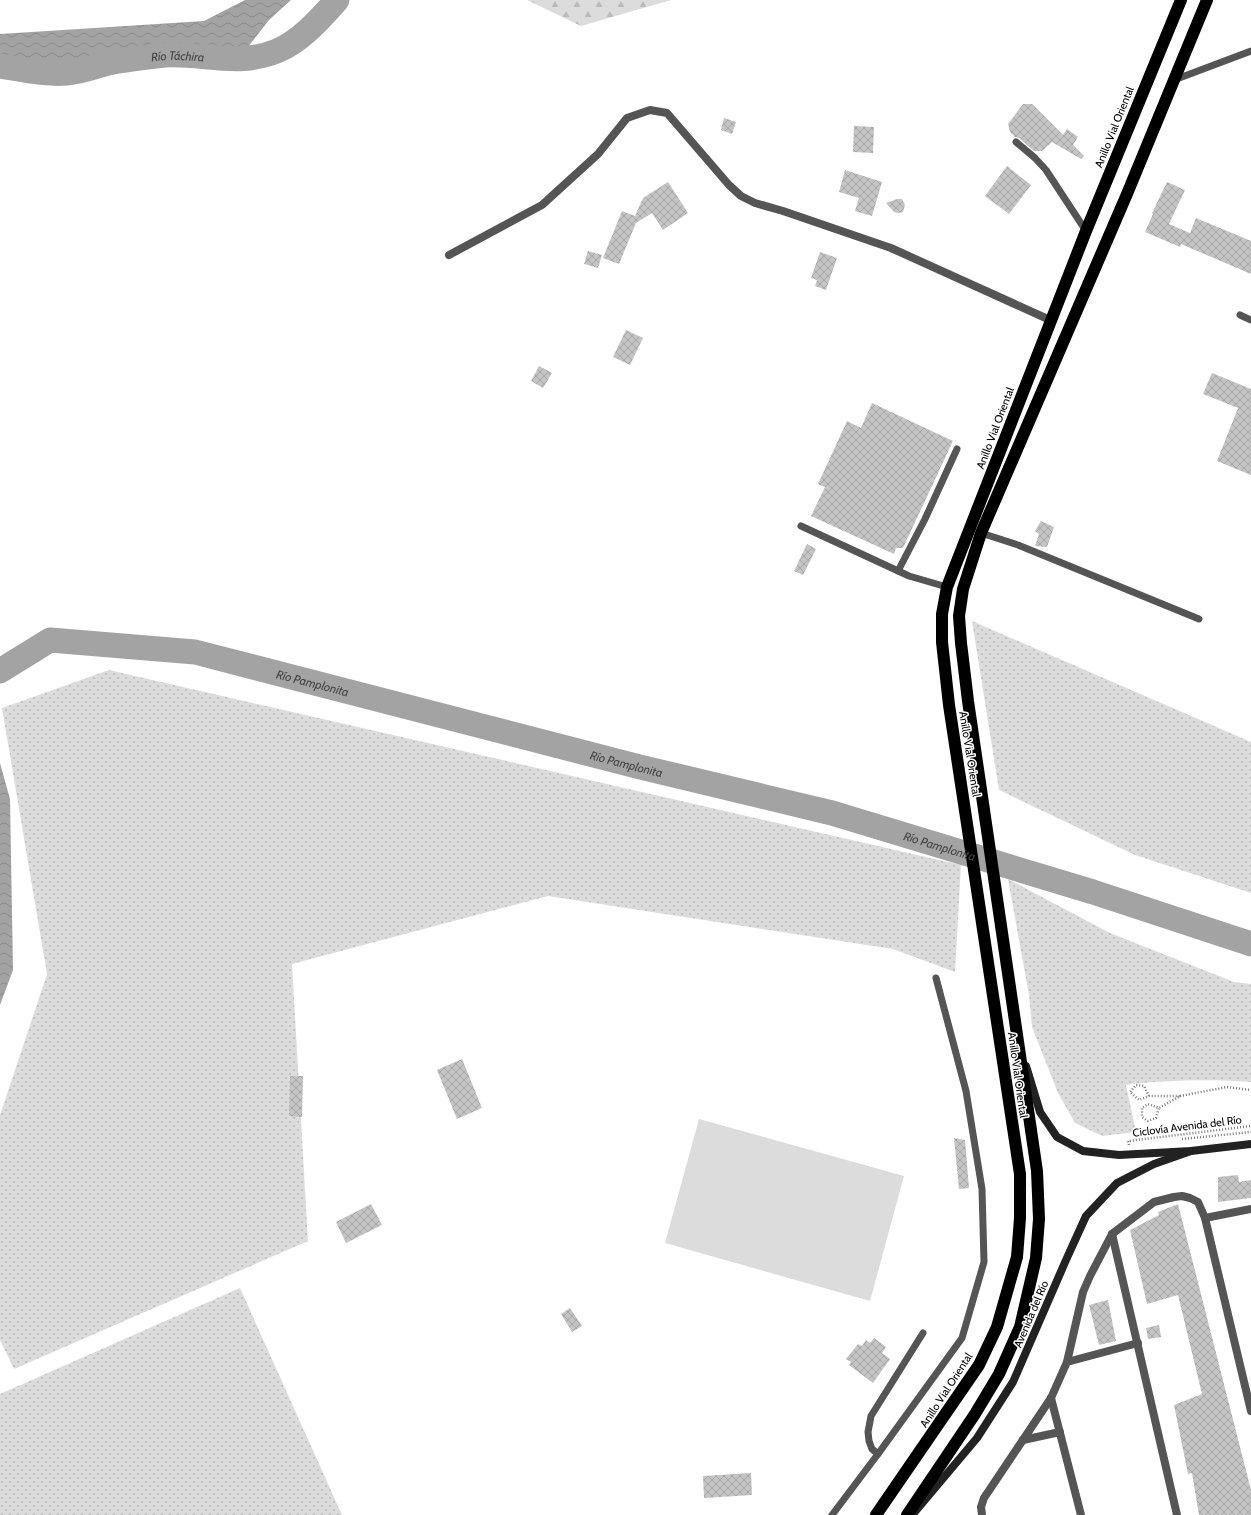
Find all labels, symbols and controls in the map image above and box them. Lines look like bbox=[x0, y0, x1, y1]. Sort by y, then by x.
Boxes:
water label: Río Táchira bbox=[150, 47, 205, 64]
street label: Anillo Vial Oriental bbox=[1091, 84, 1137, 170]
street label: Anillo Vial Oriental bbox=[973, 385, 1017, 471]
water label: Río Pamplonita bbox=[275, 666, 351, 699]
street label: Anillo Vial Oriental bbox=[956, 710, 984, 798]
water label: Río Pamplonita bbox=[589, 747, 664, 780]
water label: Río Pamplonita bbox=[902, 828, 978, 864]
street label: Anillo Vial Oriental bbox=[1005, 1031, 1031, 1119]
street label: Ciclovía Avenida del Río bbox=[1132, 1112, 1242, 1140]
street label: Avenida del Río bbox=[1011, 1278, 1051, 1350]
street label: Anillo Vial Oriental bbox=[917, 1350, 976, 1430]

